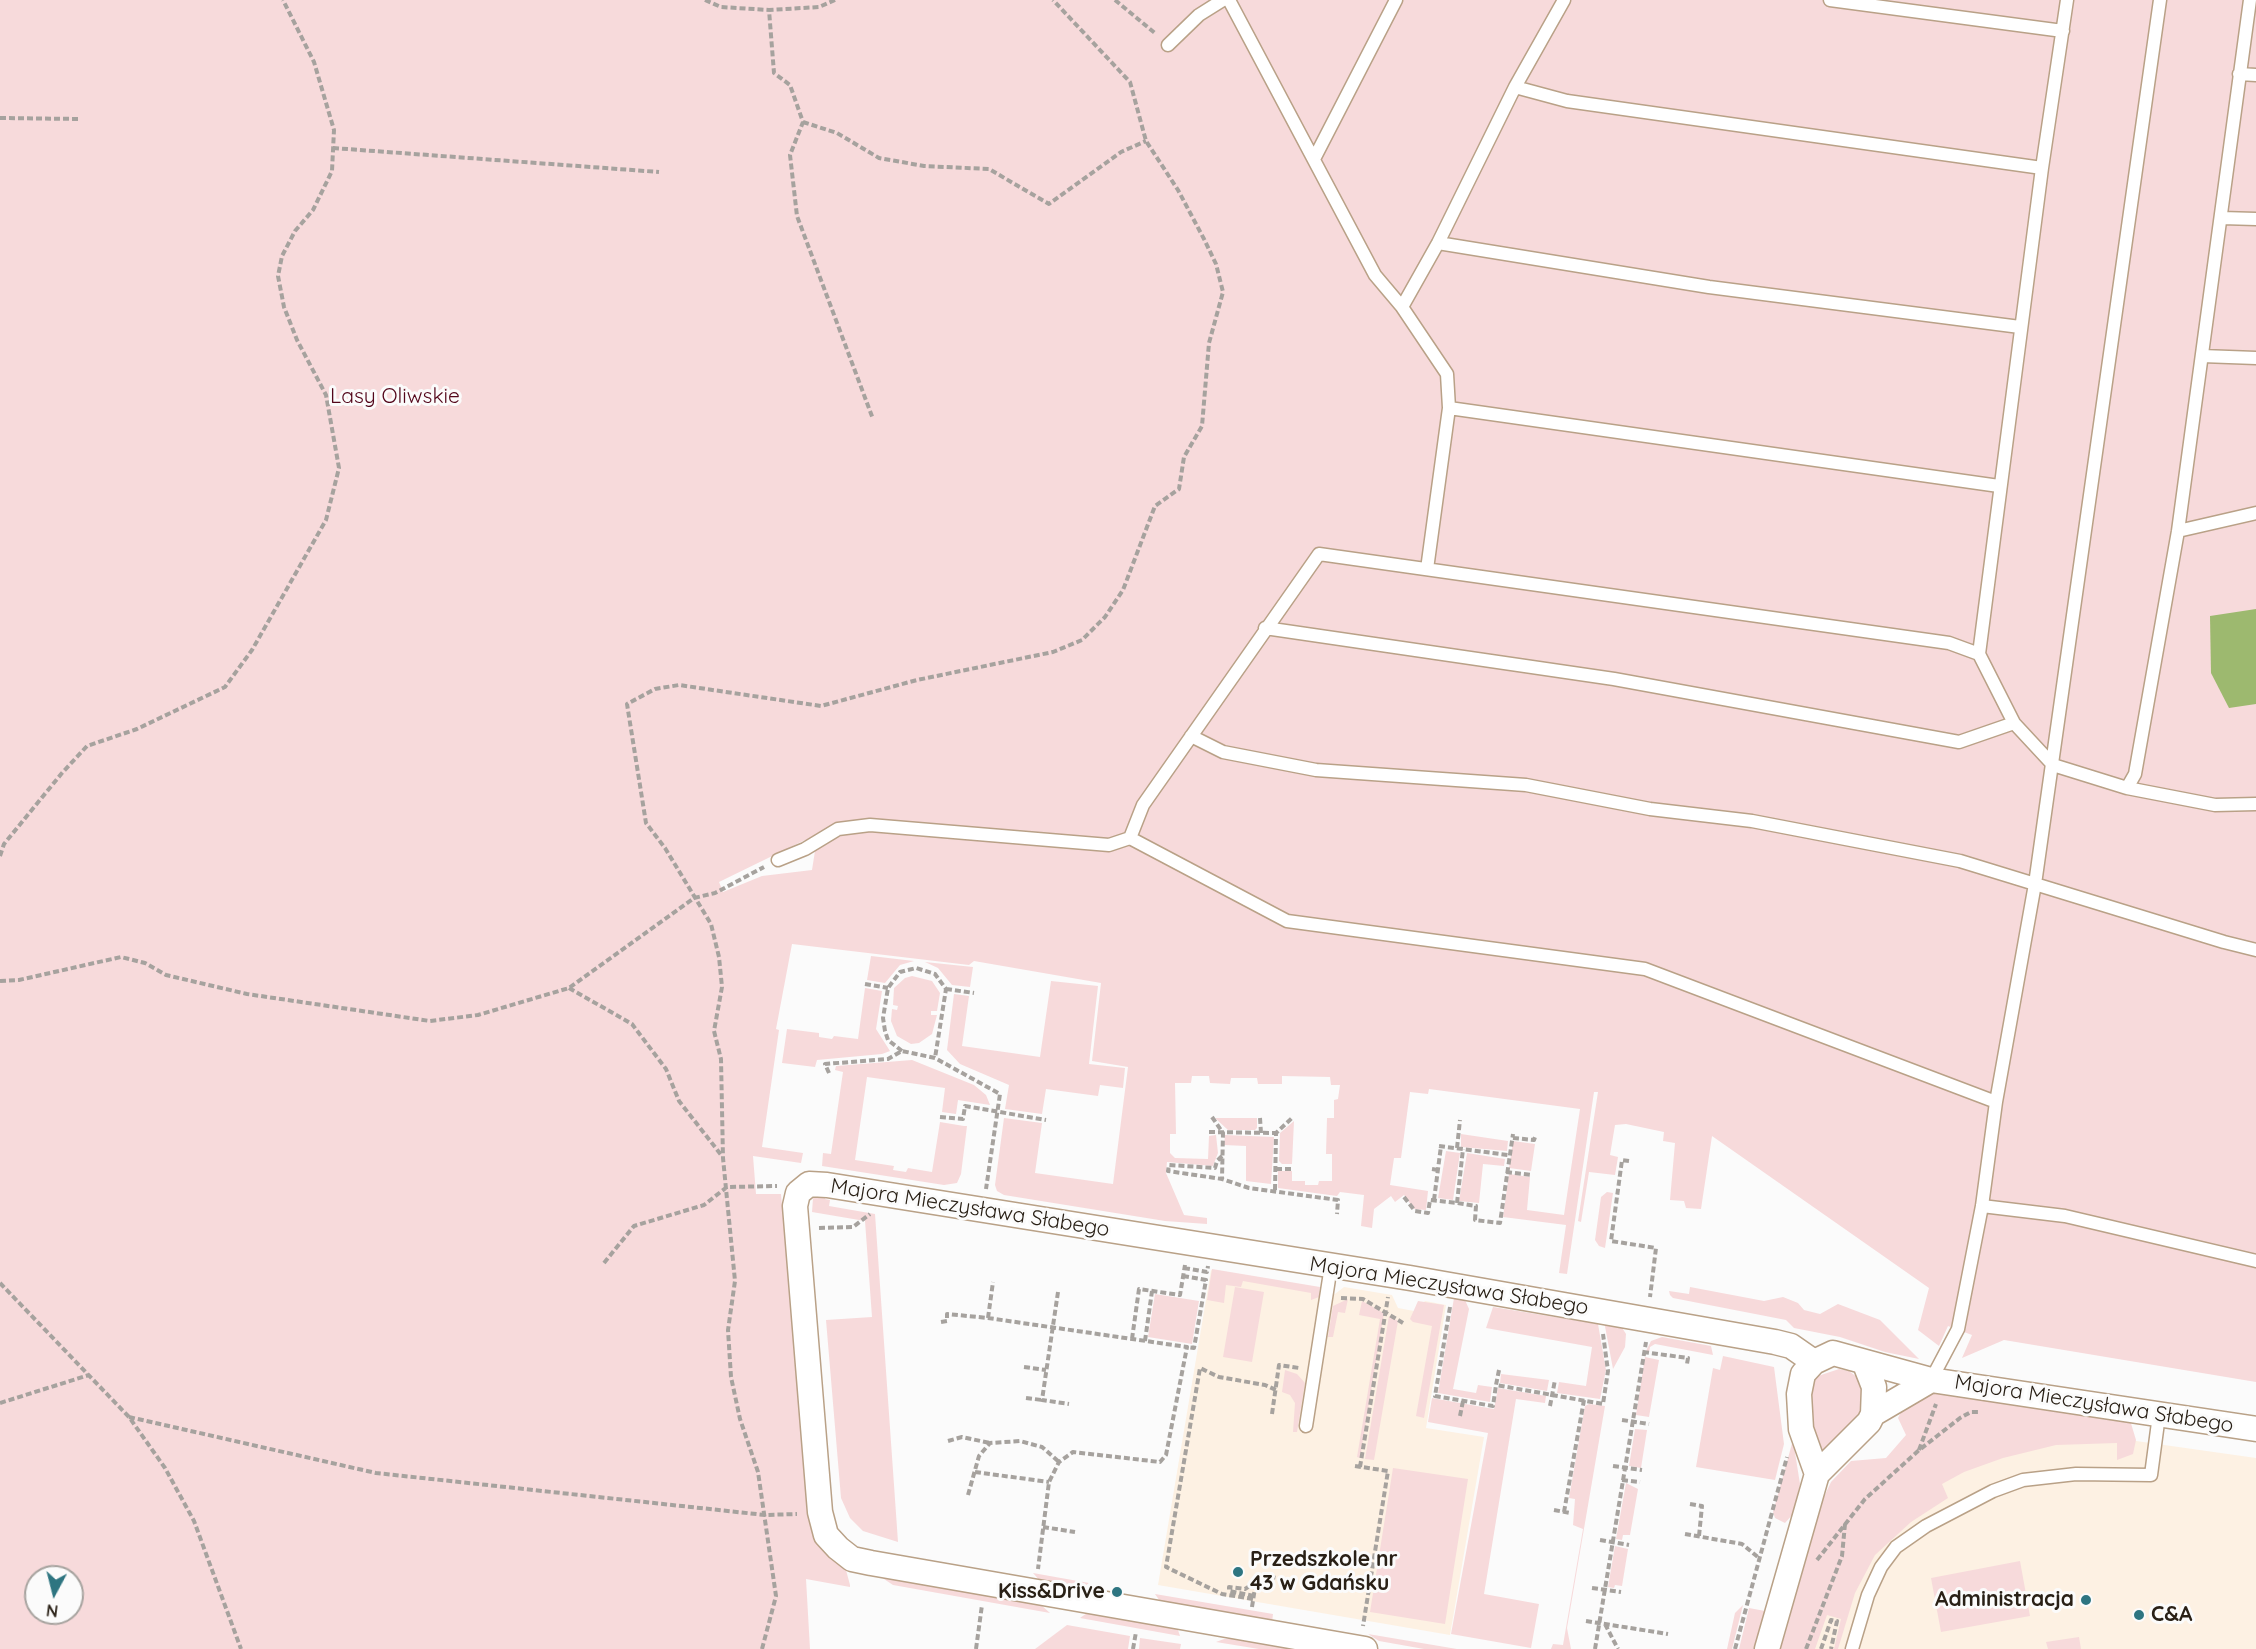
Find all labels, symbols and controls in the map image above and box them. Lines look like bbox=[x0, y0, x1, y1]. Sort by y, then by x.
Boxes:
park label: Lasy Oliwskie bbox=[330, 384, 460, 410]
street label: Majora Mieczysława Słabego bbox=[829, 1173, 1111, 1243]
street label: Majora Mieczysława Słabego bbox=[1308, 1251, 1590, 1321]
street label: Majora Mieczysława Słabego bbox=[1953, 1369, 2235, 1439]
place label: Przedszkole nr 43 w Gdańsku bbox=[1250, 1547, 1398, 1597]
north arrow bbox=[24, 1565, 84, 1625]
marker: Przedszkole nr 43 w Gdańsku bbox=[1231, 1565, 1245, 1579]
place label: Kiss&Drive bbox=[998, 1579, 1105, 1605]
marker: Kiss&Drive bbox=[1110, 1585, 1124, 1599]
place label: Administracja bbox=[1935, 1587, 2074, 1613]
marker: Administracja bbox=[2079, 1593, 2093, 1607]
text: N bbox=[45, 1600, 59, 1622]
place label: C&A bbox=[2151, 1602, 2192, 1628]
marker: C&A bbox=[2132, 1608, 2146, 1622]

